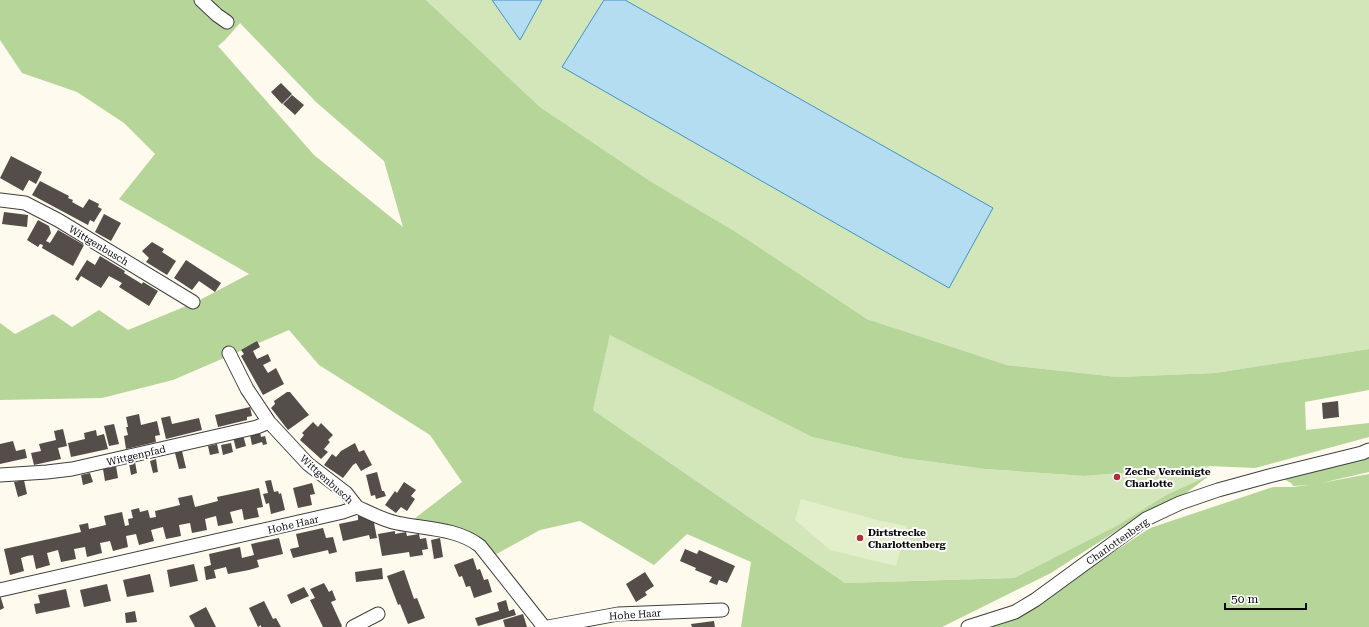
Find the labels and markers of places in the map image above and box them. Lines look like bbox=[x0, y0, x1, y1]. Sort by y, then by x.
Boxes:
place label: Zeche Vereinigte Charlotte bbox=[1125, 466, 1211, 489]
marker: Zeche Vereinigte Charlotte bbox=[1112, 472, 1122, 482]
place label: Dirtstrecke Charlottenberg bbox=[868, 527, 947, 550]
marker: Dirtstrecke Charlottenberg bbox=[855, 533, 865, 543]

